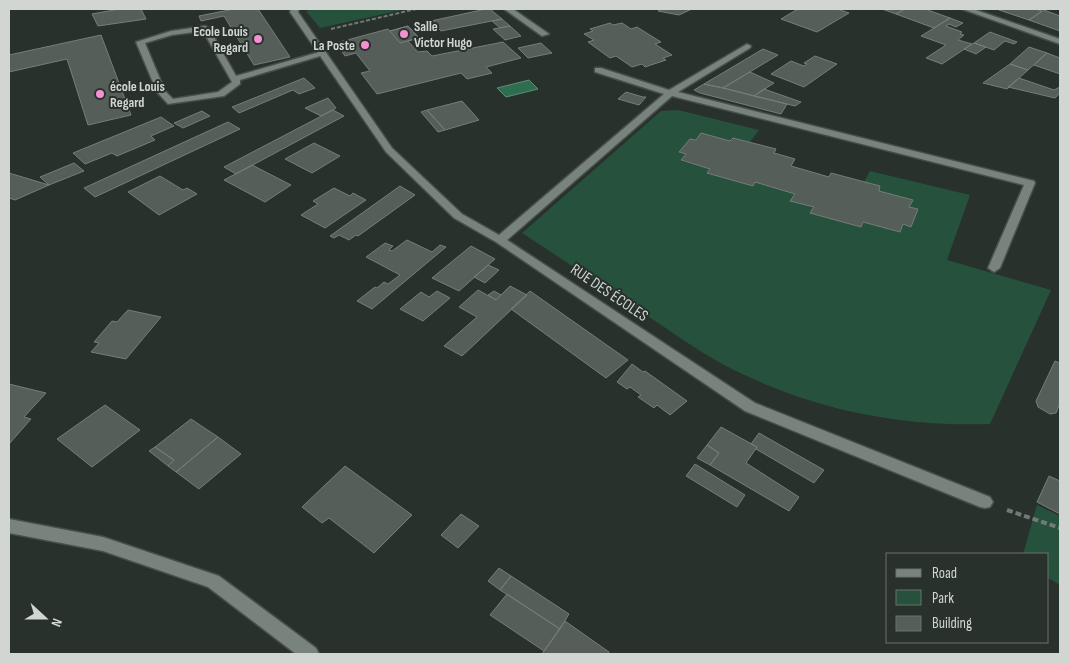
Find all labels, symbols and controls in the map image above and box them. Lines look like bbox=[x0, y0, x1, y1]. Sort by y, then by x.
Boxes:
place label: Salle Victor Hugo bbox=[414, 18, 472, 51]
place label: Ecole Louis Regard bbox=[193, 23, 248, 56]
marker: Salle Victor Hugo bbox=[398, 28, 410, 40]
marker: Ecole Louis Regard bbox=[252, 33, 264, 45]
place label: La Poste bbox=[313, 37, 355, 54]
marker: La Poste bbox=[359, 39, 371, 51]
place label: école Louis Regard bbox=[110, 78, 165, 111]
marker: école Louis Regard bbox=[94, 88, 106, 100]
street label: RUE DES ÉCOLES bbox=[567, 260, 652, 326]
legend bbox=[886, 553, 1049, 643]
text: Road bbox=[932, 564, 957, 583]
text: Park bbox=[932, 589, 954, 608]
north arrow bbox=[20, 593, 70, 643]
text: Building bbox=[932, 614, 972, 633]
text: N bbox=[47, 616, 66, 629]

